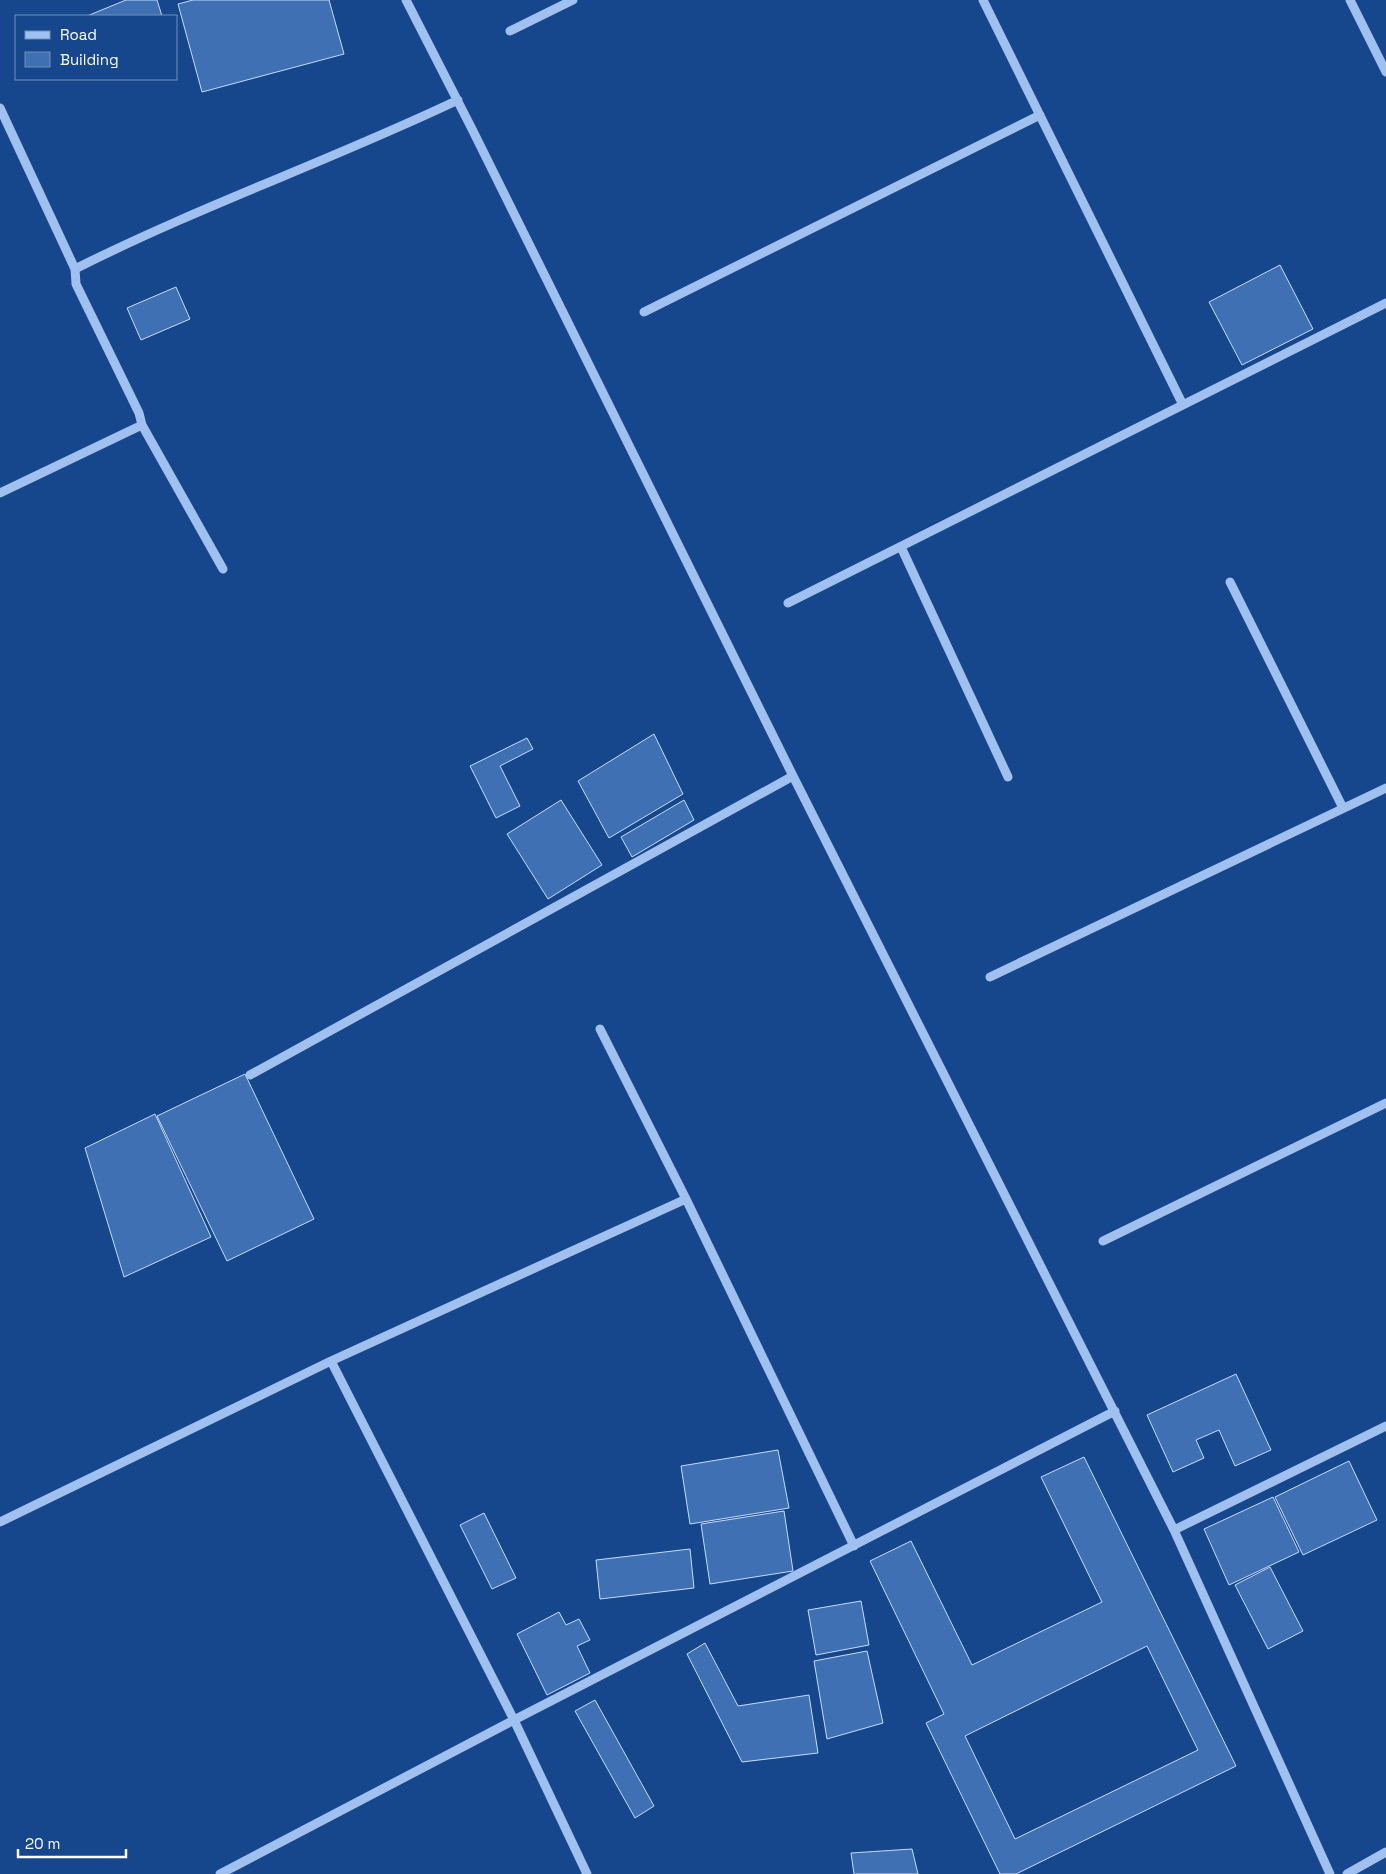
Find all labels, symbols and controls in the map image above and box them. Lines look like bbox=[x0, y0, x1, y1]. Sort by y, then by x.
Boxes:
legend bbox=[15, 15, 178, 80]
text: Road bbox=[60, 25, 97, 44]
text: Building bbox=[60, 50, 119, 69]
scale bar bbox=[18, 1826, 125, 1858]
text: 20 m bbox=[25, 1834, 60, 1853]

